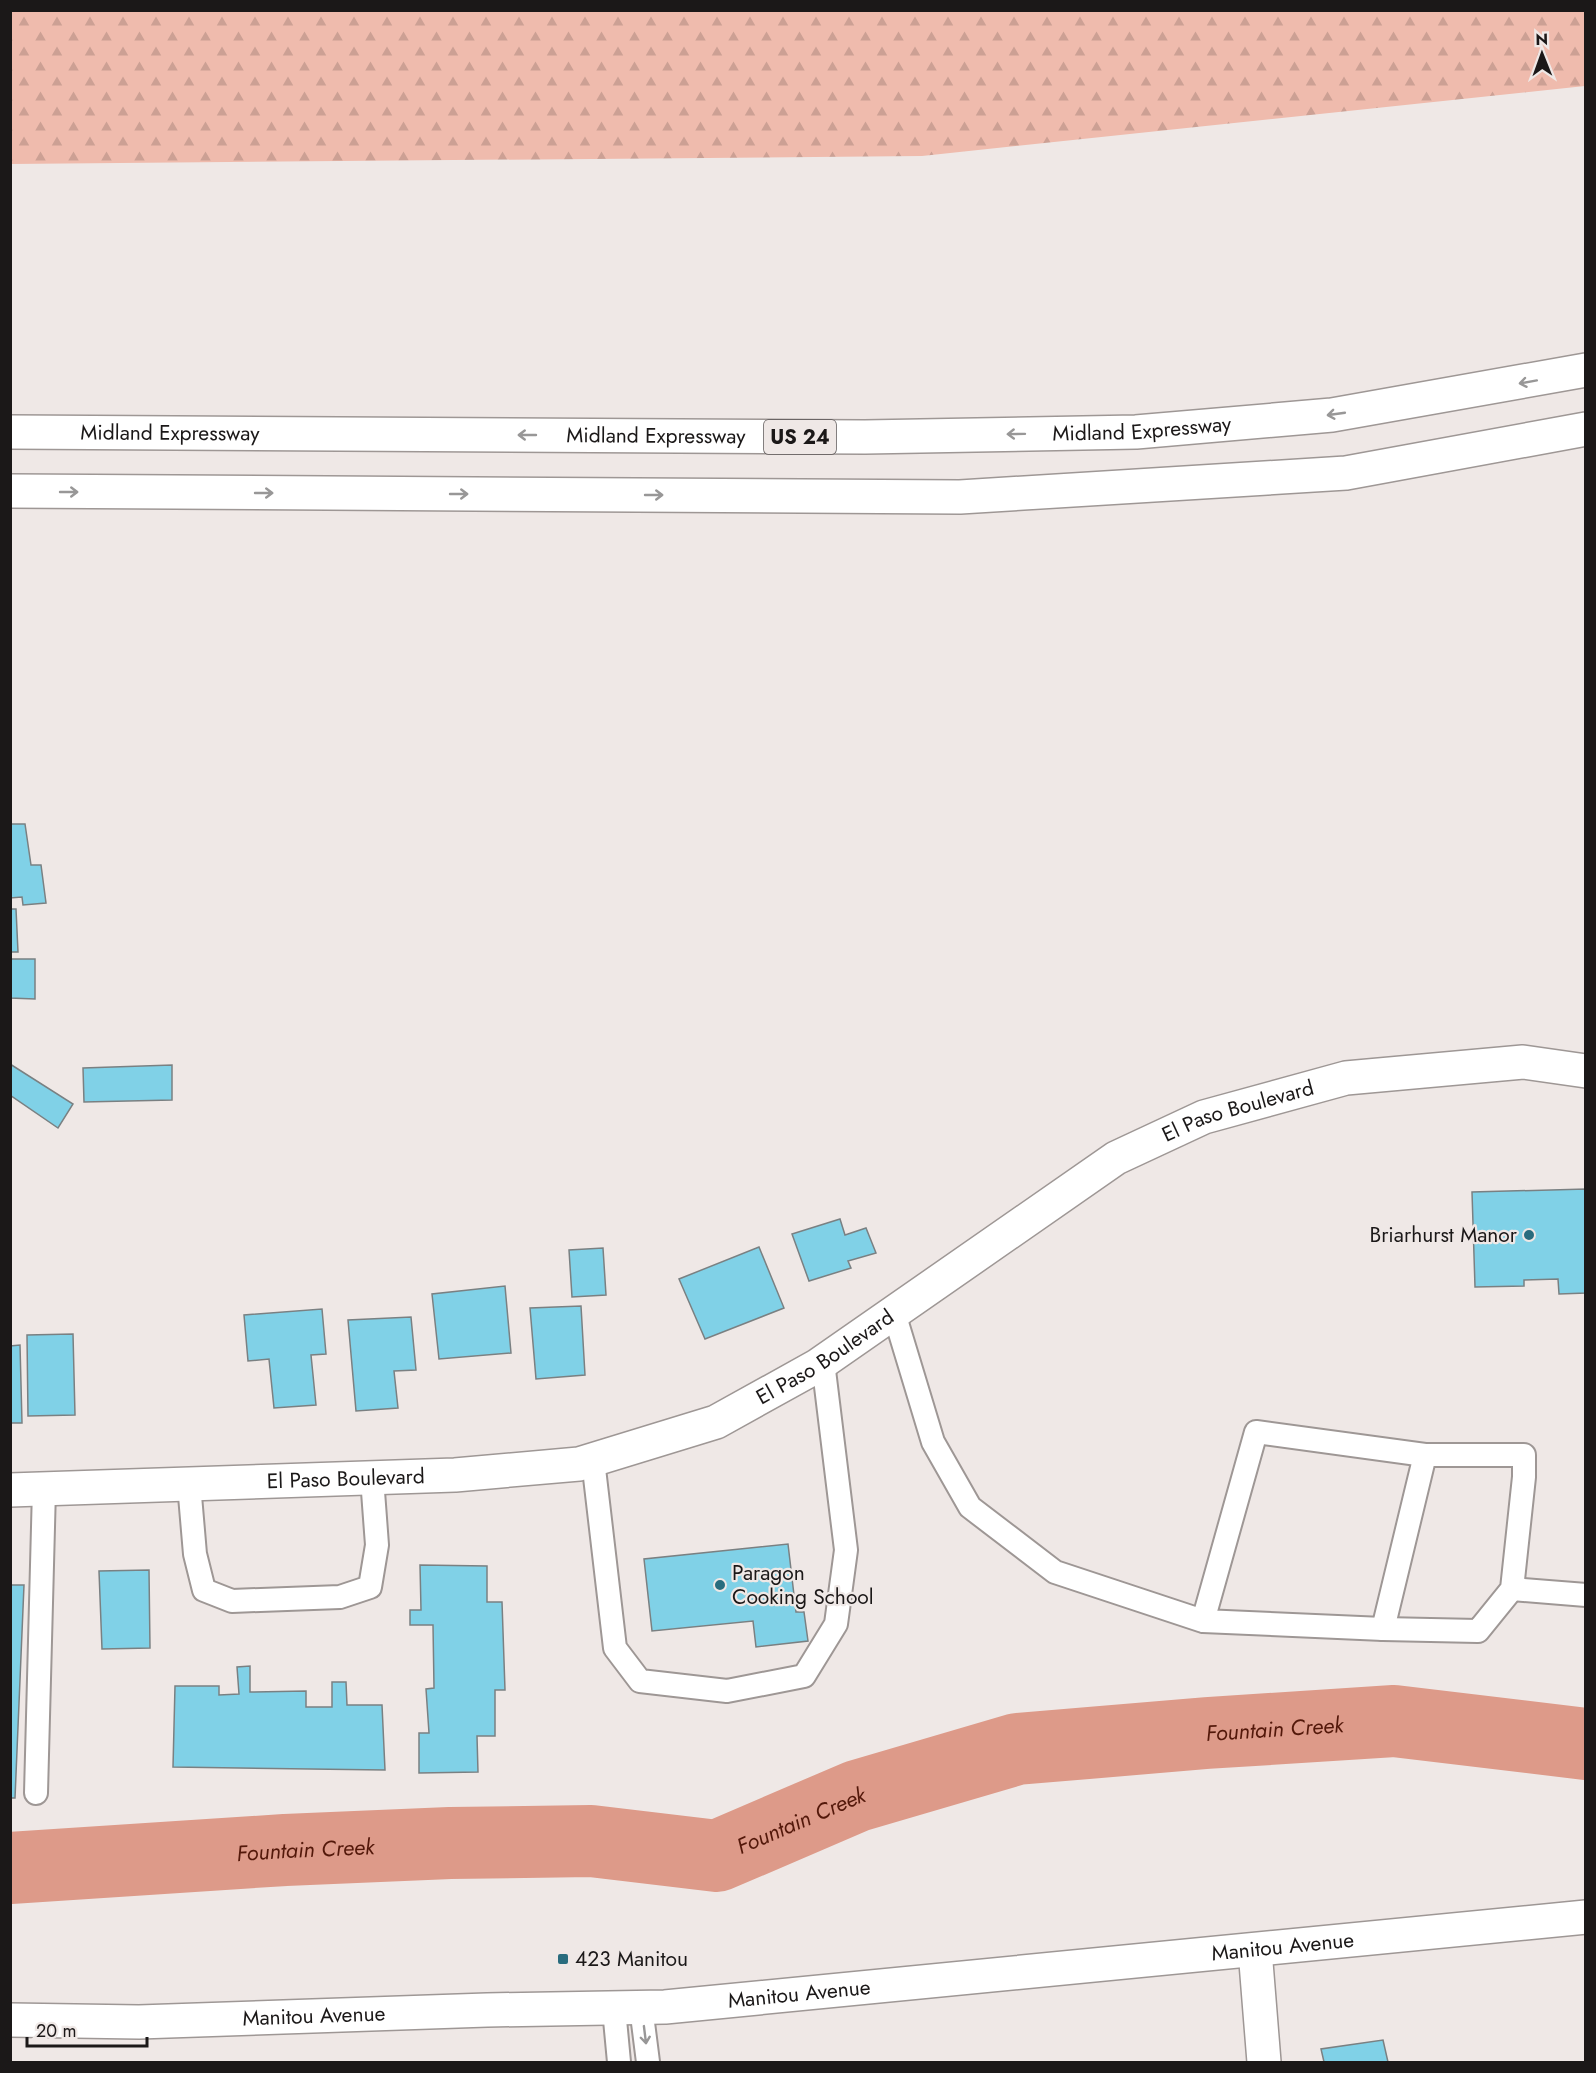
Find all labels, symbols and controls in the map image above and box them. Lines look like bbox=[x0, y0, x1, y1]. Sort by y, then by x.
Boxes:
north arrow bbox=[1512, 24, 1572, 84]
text: N bbox=[1535, 28, 1548, 51]
one-way arrow bbox=[1519, 376, 1539, 387]
street label: Midland Expressway bbox=[1052, 409, 1233, 449]
one-way arrow bbox=[1327, 409, 1346, 420]
street label: Midland Expressway bbox=[80, 417, 260, 448]
street label: Midland Expressway bbox=[566, 420, 746, 451]
road number: US 24 bbox=[764, 420, 836, 454]
one-way arrow bbox=[1006, 428, 1026, 440]
one-way arrow bbox=[517, 429, 537, 441]
one-way arrow bbox=[58, 486, 78, 498]
one-way arrow bbox=[253, 487, 273, 499]
one-way arrow bbox=[448, 488, 468, 500]
one-way arrow bbox=[643, 489, 663, 501]
street label: El Paso Boulevard bbox=[1157, 1073, 1317, 1150]
place label: Briarhurst Manor bbox=[1369, 1220, 1518, 1250]
marker: Briarhurst Manor bbox=[1522, 1228, 1536, 1242]
street label: El Paso Boulevard bbox=[751, 1302, 900, 1412]
street label: El Paso Boulevard bbox=[266, 1461, 425, 1496]
place label: Paragon Cooking School bbox=[732, 1558, 874, 1612]
marker: Paragon Cooking School bbox=[713, 1578, 727, 1592]
water label: Fountain Creek bbox=[1205, 1708, 1346, 1749]
water label: Fountain Creek bbox=[731, 1778, 871, 1862]
water label: Fountain Creek bbox=[236, 1830, 377, 1869]
street label: Manitou Avenue bbox=[1210, 1925, 1356, 1969]
place label: 423 Manitou bbox=[575, 1944, 688, 1974]
marker: 423 Manitou bbox=[556, 1952, 570, 1966]
street label: Manitou Avenue bbox=[727, 1972, 872, 2016]
street label: Manitou Avenue bbox=[242, 1999, 386, 2033]
scale bar bbox=[27, 2010, 147, 2048]
text: 20 m bbox=[36, 2018, 76, 2044]
one-way arrow bbox=[639, 2025, 650, 2044]

